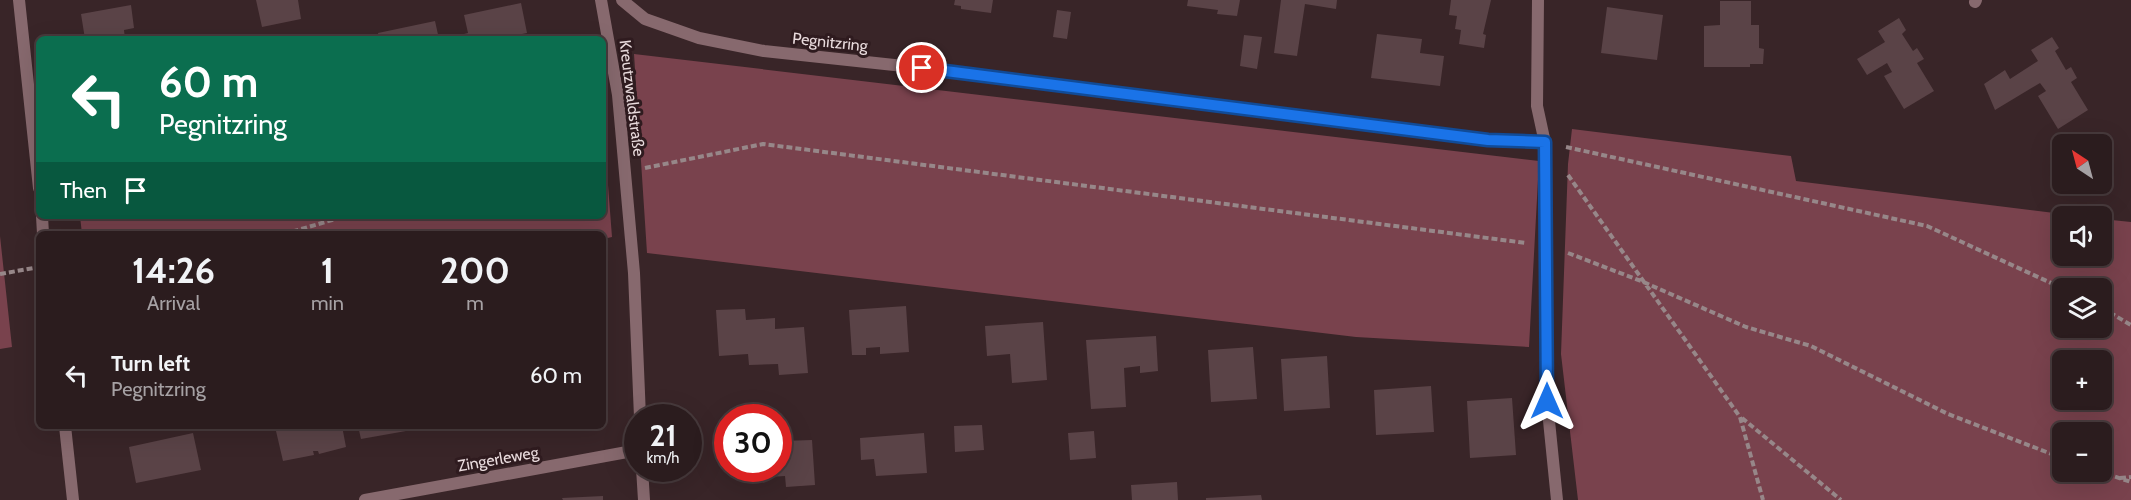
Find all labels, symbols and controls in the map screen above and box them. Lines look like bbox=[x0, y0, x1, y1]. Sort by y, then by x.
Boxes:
street label: Pegnitzring bbox=[791, 29, 870, 56]
street label: Kreutzwaldstraße bbox=[615, 39, 649, 157]
pin bbox=[896, 42, 947, 93]
icon: arrive bbox=[905, 51, 938, 84]
text: 60 m bbox=[159, 56, 258, 108]
icon: left bbox=[60, 60, 138, 138]
text: Pegnitzring bbox=[159, 108, 287, 141]
north arrow bbox=[2052, 134, 2112, 194]
map controls bbox=[2052, 134, 2112, 482]
icon: arrive bbox=[119, 174, 152, 207]
text: Then bbox=[60, 177, 107, 204]
button: sound bbox=[2052, 206, 2112, 266]
text: 14:26 bbox=[132, 248, 215, 292]
text: 1 bbox=[321, 248, 334, 292]
text: 200 bbox=[440, 248, 510, 292]
button: layers bbox=[2052, 278, 2112, 338]
text: Arrival bbox=[147, 291, 200, 315]
text: min bbox=[311, 291, 344, 315]
text: m bbox=[466, 291, 484, 315]
text: Turn left bbox=[111, 350, 190, 377]
button: + bbox=[2052, 350, 2112, 410]
icon: left bbox=[60, 359, 93, 392]
text: 60 m bbox=[530, 362, 582, 389]
position arrow bbox=[1515, 369, 1579, 433]
text: Pegnitzring bbox=[111, 377, 206, 401]
speed limit sign: 30 bbox=[714, 404, 792, 482]
text: 21 bbox=[650, 417, 676, 454]
button: − bbox=[2052, 422, 2112, 482]
street label: Zingerleweg bbox=[456, 442, 541, 475]
text: km/h bbox=[647, 449, 679, 467]

